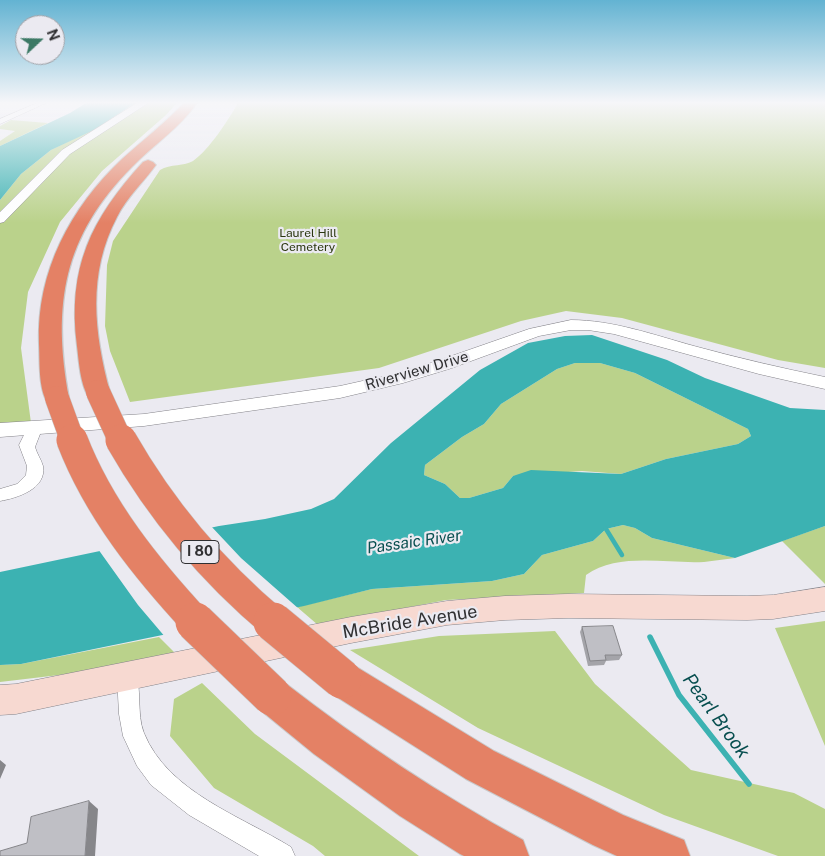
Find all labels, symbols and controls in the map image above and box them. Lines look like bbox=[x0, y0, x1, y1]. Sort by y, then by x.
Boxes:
north arrow bbox=[15, 15, 65, 65]
text: N bbox=[44, 27, 62, 43]
park label: Laurel Hill Cemetery bbox=[279, 226, 337, 254]
street label: Riverview Drive bbox=[363, 348, 471, 394]
water label: Passaic River bbox=[366, 526, 462, 558]
road number: I 80 bbox=[181, 540, 219, 564]
street label: McBride Avenue bbox=[341, 601, 479, 643]
water label: Pearl Brook bbox=[678, 669, 754, 763]

